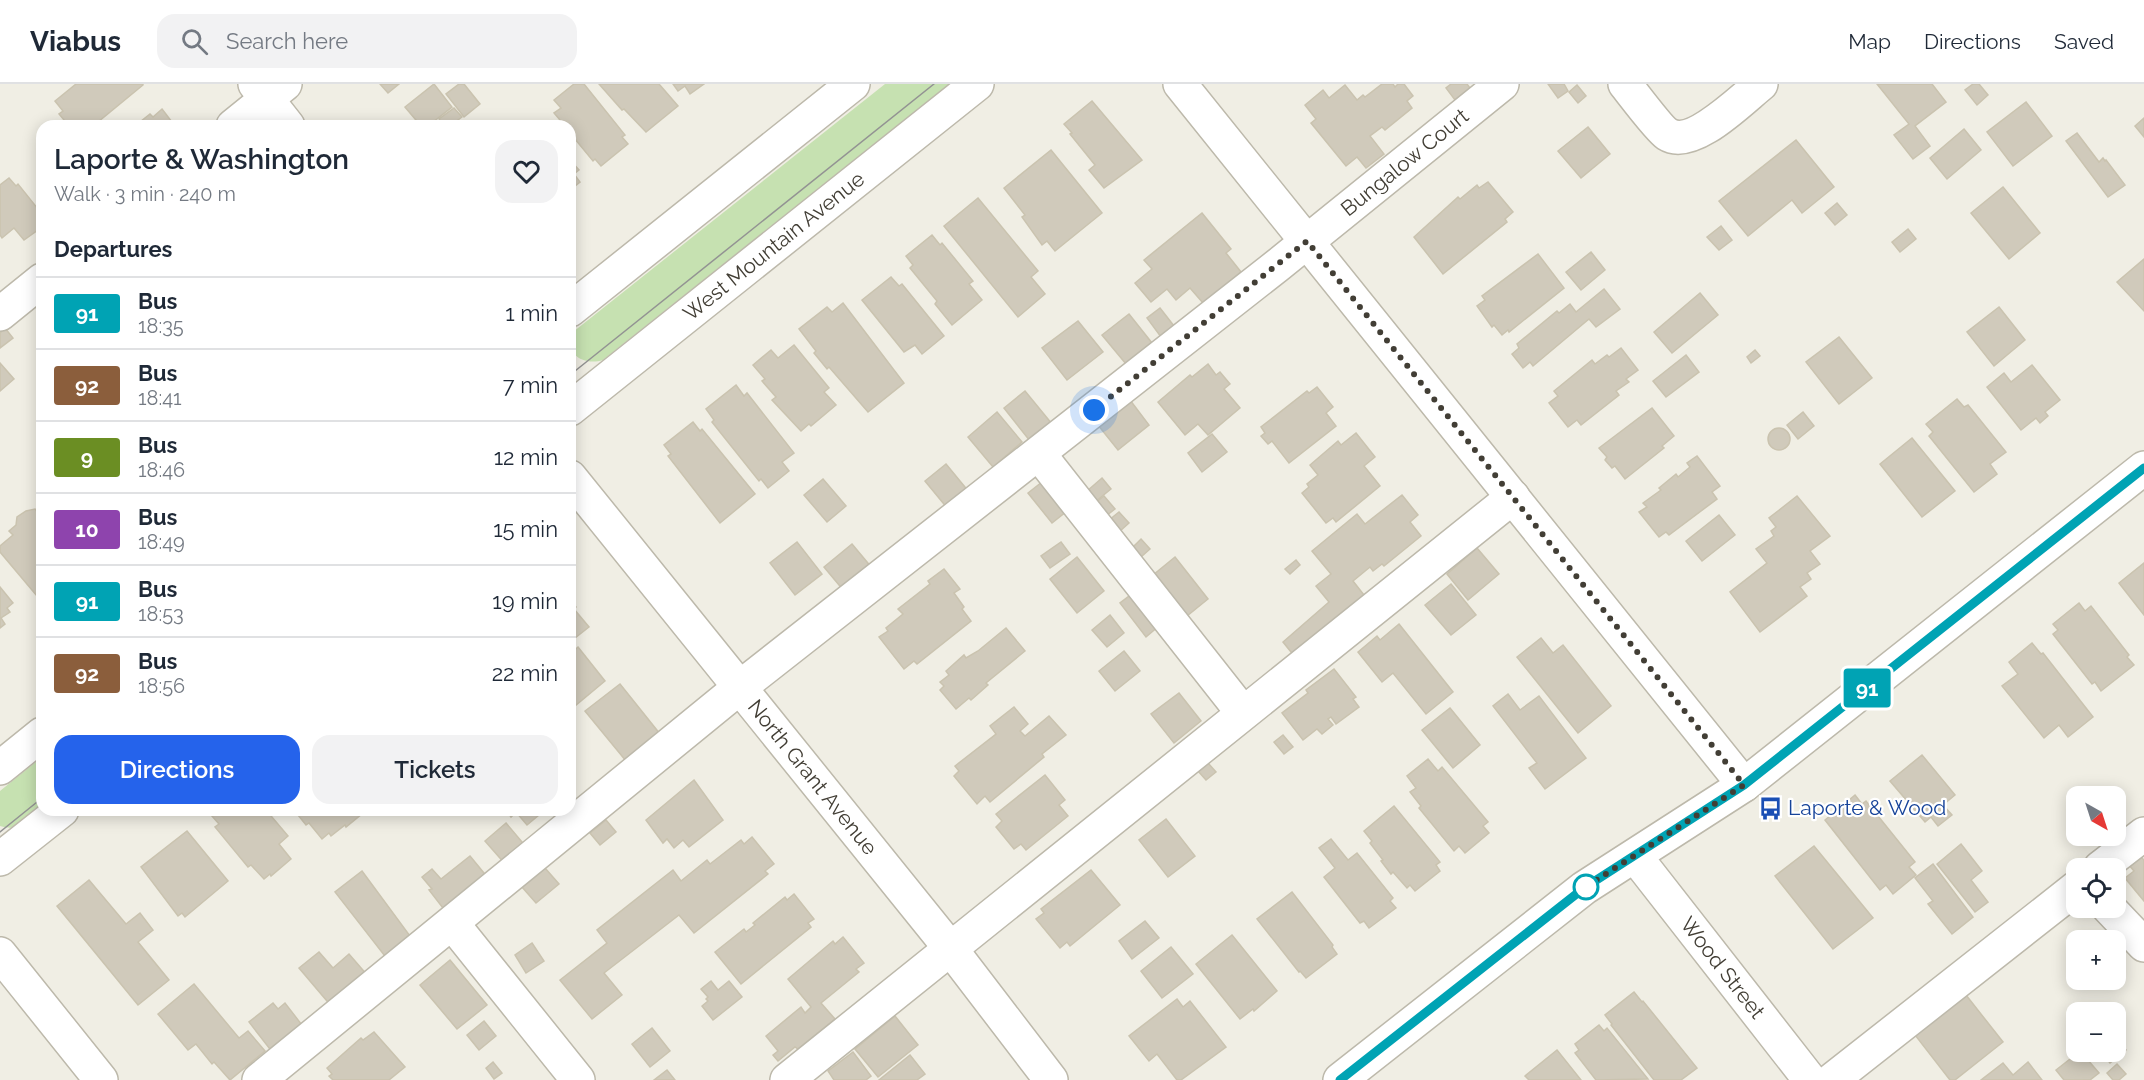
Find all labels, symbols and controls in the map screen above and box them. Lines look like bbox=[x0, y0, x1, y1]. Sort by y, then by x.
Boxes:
search box bbox=[157, 14, 577, 68]
text: Viabus bbox=[30, 25, 121, 58]
icon: search bbox=[178, 25, 211, 58]
text: Search here bbox=[226, 28, 348, 54]
text: Map bbox=[1848, 29, 1891, 54]
text: Directions bbox=[1924, 29, 2021, 54]
text: Saved bbox=[2054, 29, 2114, 54]
street label: Bungalow Court bbox=[1336, 103, 1473, 221]
button: heart bbox=[495, 140, 558, 203]
text: Laporte & Washington bbox=[54, 143, 349, 176]
street label: West Mountain Avenue bbox=[678, 166, 869, 326]
text: Walk · 3 min · 240 m bbox=[54, 182, 236, 206]
text: Departures bbox=[54, 236, 172, 262]
text: Bus bbox=[138, 288, 177, 314]
text: 1 min bbox=[505, 300, 558, 326]
text: 91 bbox=[76, 301, 98, 326]
text: 18:35 bbox=[138, 314, 184, 338]
text: Bus bbox=[138, 360, 177, 386]
text: 7 min bbox=[503, 372, 558, 398]
text: 92 bbox=[75, 373, 99, 398]
text: 18:41 bbox=[138, 386, 182, 410]
your location bbox=[1079, 395, 1109, 425]
text: Bus bbox=[138, 432, 177, 458]
text: 12 min bbox=[494, 444, 558, 470]
text: 9 bbox=[81, 445, 93, 470]
text: 18:46 bbox=[138, 458, 185, 482]
text: Bus bbox=[138, 504, 177, 530]
text: 15 min bbox=[493, 516, 558, 542]
text: 10 bbox=[75, 517, 99, 542]
text: 18:49 bbox=[138, 530, 185, 554]
text: Bus bbox=[138, 576, 177, 602]
text: 19 min bbox=[492, 588, 558, 614]
text: 91 bbox=[76, 589, 98, 614]
text: 18:53 bbox=[138, 602, 184, 626]
text: Bus bbox=[138, 648, 177, 674]
text: 22 min bbox=[492, 660, 558, 686]
text: 92 bbox=[75, 661, 99, 686]
line badge: 91 bbox=[1840, 668, 1894, 708]
text: 18:56 bbox=[138, 674, 185, 698]
text: 91 bbox=[1856, 676, 1878, 701]
street label: North Grant Avenue bbox=[743, 695, 883, 860]
button: Directions bbox=[54, 735, 300, 804]
button: Tickets bbox=[312, 735, 558, 804]
north arrow bbox=[2066, 786, 2126, 846]
map controls bbox=[2066, 786, 2126, 1062]
bus stop icon: Laporte & Wood bbox=[1757, 795, 1783, 821]
place label: Laporte & Wood bbox=[1788, 795, 1946, 820]
button: locate bbox=[2066, 858, 2126, 918]
unlabelled marker bbox=[1573, 874, 1599, 900]
street label: Wood Street bbox=[1675, 912, 1770, 1023]
button: + bbox=[2066, 930, 2126, 990]
button: − bbox=[2066, 1002, 2126, 1062]

